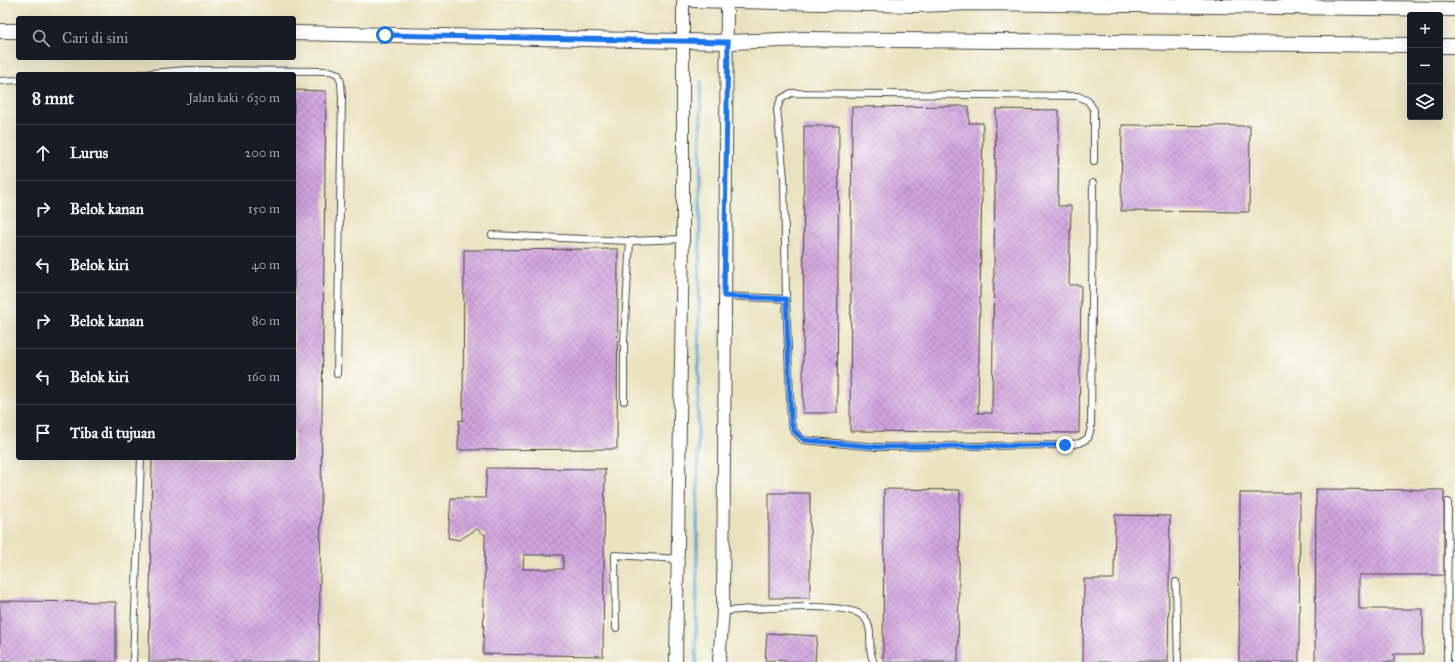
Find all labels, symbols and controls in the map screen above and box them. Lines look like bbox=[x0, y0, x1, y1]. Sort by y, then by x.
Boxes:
map controls bbox=[1407, 12, 1443, 120]
button: + bbox=[1407, 12, 1443, 48]
search box bbox=[16, 16, 296, 60]
route start bbox=[376, 26, 394, 44]
icon: search bbox=[30, 27, 52, 49]
text: Cari di sini bbox=[62, 29, 128, 47]
button: − bbox=[1407, 48, 1443, 84]
button: layers bbox=[1407, 84, 1443, 120]
text: 8 mnt bbox=[32, 88, 74, 109]
text: Jalan kaki · 630 m bbox=[188, 90, 280, 106]
icon: ahead bbox=[32, 142, 54, 164]
text: Lurus bbox=[70, 144, 108, 162]
text: 200 m bbox=[245, 145, 280, 161]
icon: right bbox=[32, 198, 54, 220]
text: Belok kanan bbox=[70, 200, 144, 218]
text: 150 m bbox=[248, 201, 280, 217]
icon: left bbox=[32, 254, 54, 276]
text: Belok kiri bbox=[70, 256, 129, 274]
text: 40 m bbox=[251, 257, 280, 273]
icon: right bbox=[32, 310, 54, 332]
text: Belok kanan bbox=[70, 312, 144, 330]
text: 80 m bbox=[252, 313, 280, 329]
icon: left bbox=[32, 366, 54, 388]
text: Belok kiri bbox=[70, 368, 129, 386]
text: 160 m bbox=[247, 369, 280, 385]
icon: arrive bbox=[32, 422, 54, 444]
text: Tiba di tujuan bbox=[70, 424, 155, 442]
route end bbox=[1056, 436, 1074, 454]

